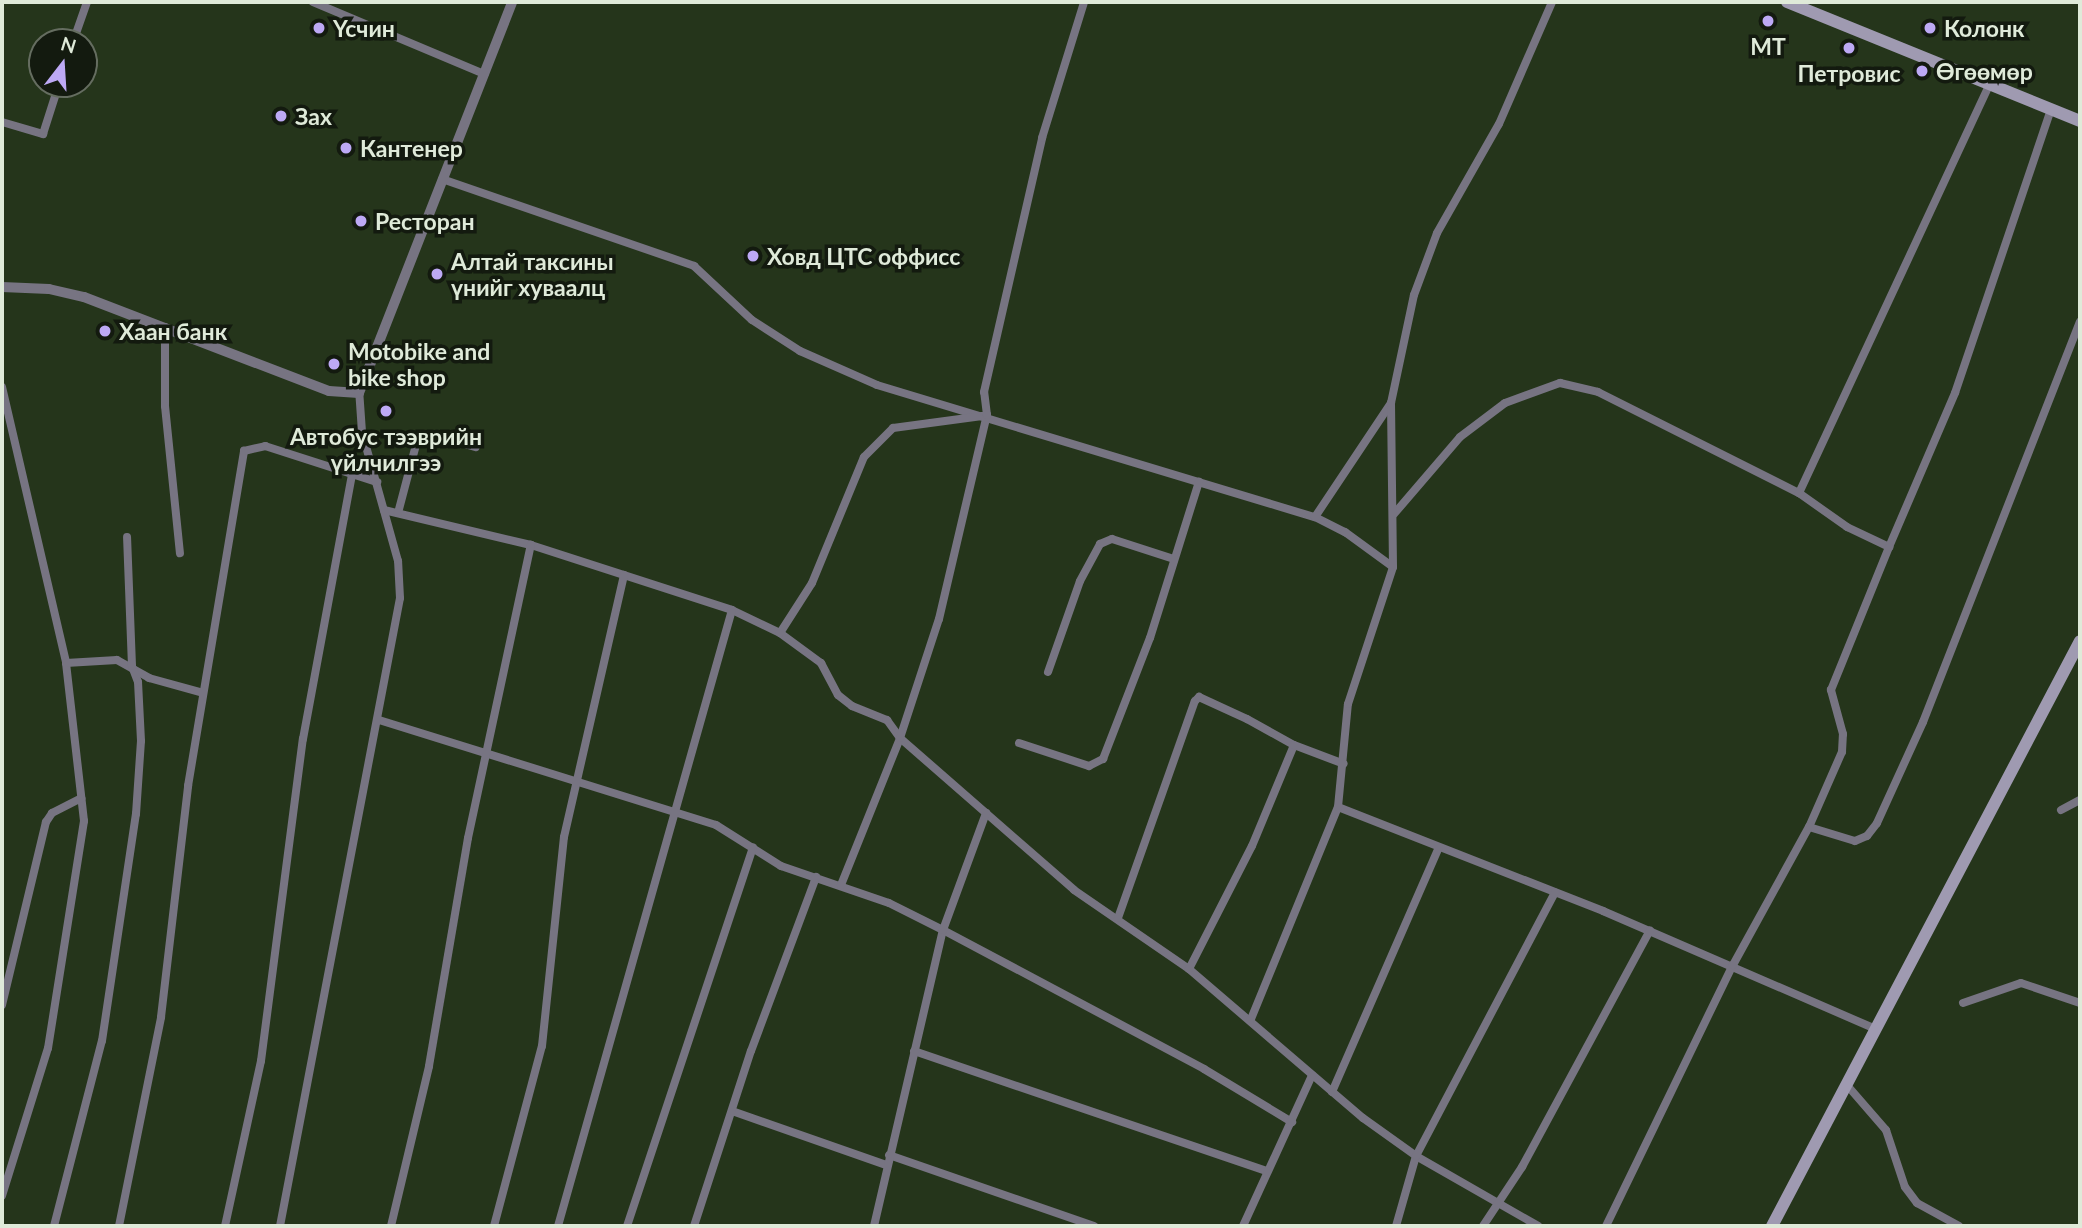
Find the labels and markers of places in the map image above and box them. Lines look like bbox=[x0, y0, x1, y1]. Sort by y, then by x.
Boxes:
marker: MT bbox=[1760, 13, 1776, 29]
place label: Үсчин bbox=[333, 14, 395, 42]
place label: Колонк bbox=[1944, 14, 2025, 42]
marker: Үсчин bbox=[311, 20, 327, 36]
marker: Колонк bbox=[1922, 20, 1938, 36]
place label: MT bbox=[1750, 32, 1786, 60]
marker: Петровиc bbox=[1841, 40, 1857, 56]
place label: Өгөөмөр bbox=[1936, 57, 2033, 85]
place label: Петровиc bbox=[1797, 59, 1901, 87]
marker: Өгөөмөр bbox=[1914, 63, 1930, 79]
place label: Зах bbox=[295, 102, 332, 130]
marker: Зах bbox=[273, 108, 289, 124]
place label: Кантенер bbox=[360, 134, 463, 162]
marker: Кантенер bbox=[338, 140, 354, 156]
place label: Ресторан bbox=[375, 207, 475, 235]
marker: Ресторан bbox=[353, 213, 369, 229]
place label: Ховд ЦТС оффисс bbox=[767, 242, 960, 270]
place label: Алтай таксины үнийг хуваалц bbox=[451, 247, 613, 301]
marker: Ховд ЦТС оффисс bbox=[745, 248, 761, 264]
marker: Алтай таксины үнийг хуваалц bbox=[429, 266, 445, 282]
place label: Хаан банк bbox=[119, 317, 227, 345]
marker: Хаан банк bbox=[97, 323, 113, 339]
place label: Motobike and bike shop bbox=[348, 337, 490, 391]
marker: Motobike and bike shop bbox=[326, 356, 342, 372]
marker: Автобус тээврийн үйлчилгээ bbox=[378, 403, 394, 419]
place label: Автобус тээврийн үйлчилгээ bbox=[290, 422, 482, 476]

